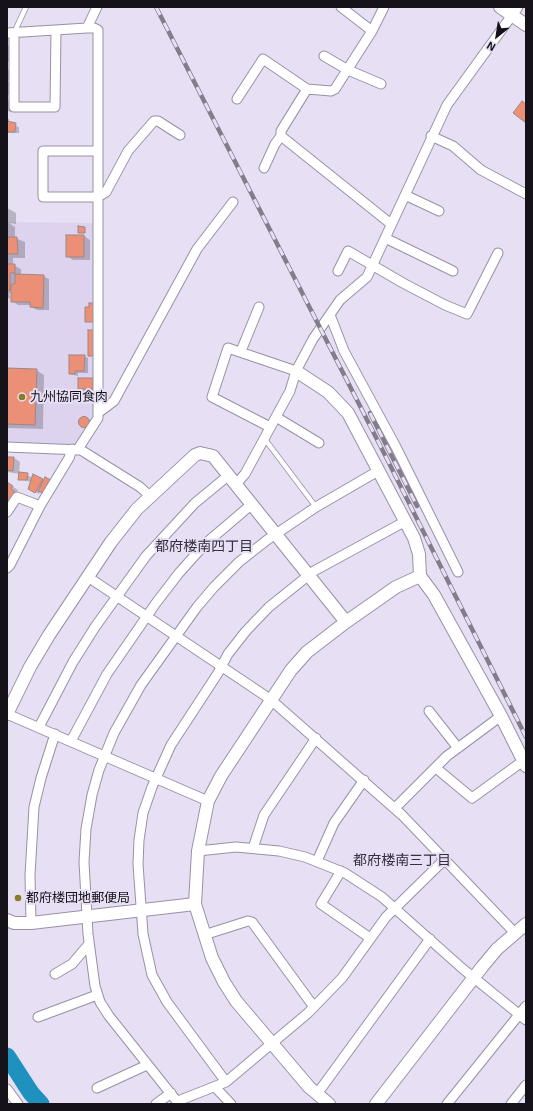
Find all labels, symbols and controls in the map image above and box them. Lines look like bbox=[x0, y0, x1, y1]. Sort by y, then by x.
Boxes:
north arrow bbox=[477, 16, 517, 56]
text: N bbox=[484, 39, 497, 54]
place label: 九州協同食肉 bbox=[30, 389, 108, 405]
marker: 九州協同食肉 bbox=[17, 392, 27, 402]
district label: 都府楼南四丁目 bbox=[155, 538, 253, 554]
district label: 都府楼南三丁目 bbox=[353, 852, 451, 868]
place label: 都府楼団地郵便局 bbox=[26, 890, 130, 906]
marker: 都府楼団地郵便局 bbox=[13, 893, 23, 903]

